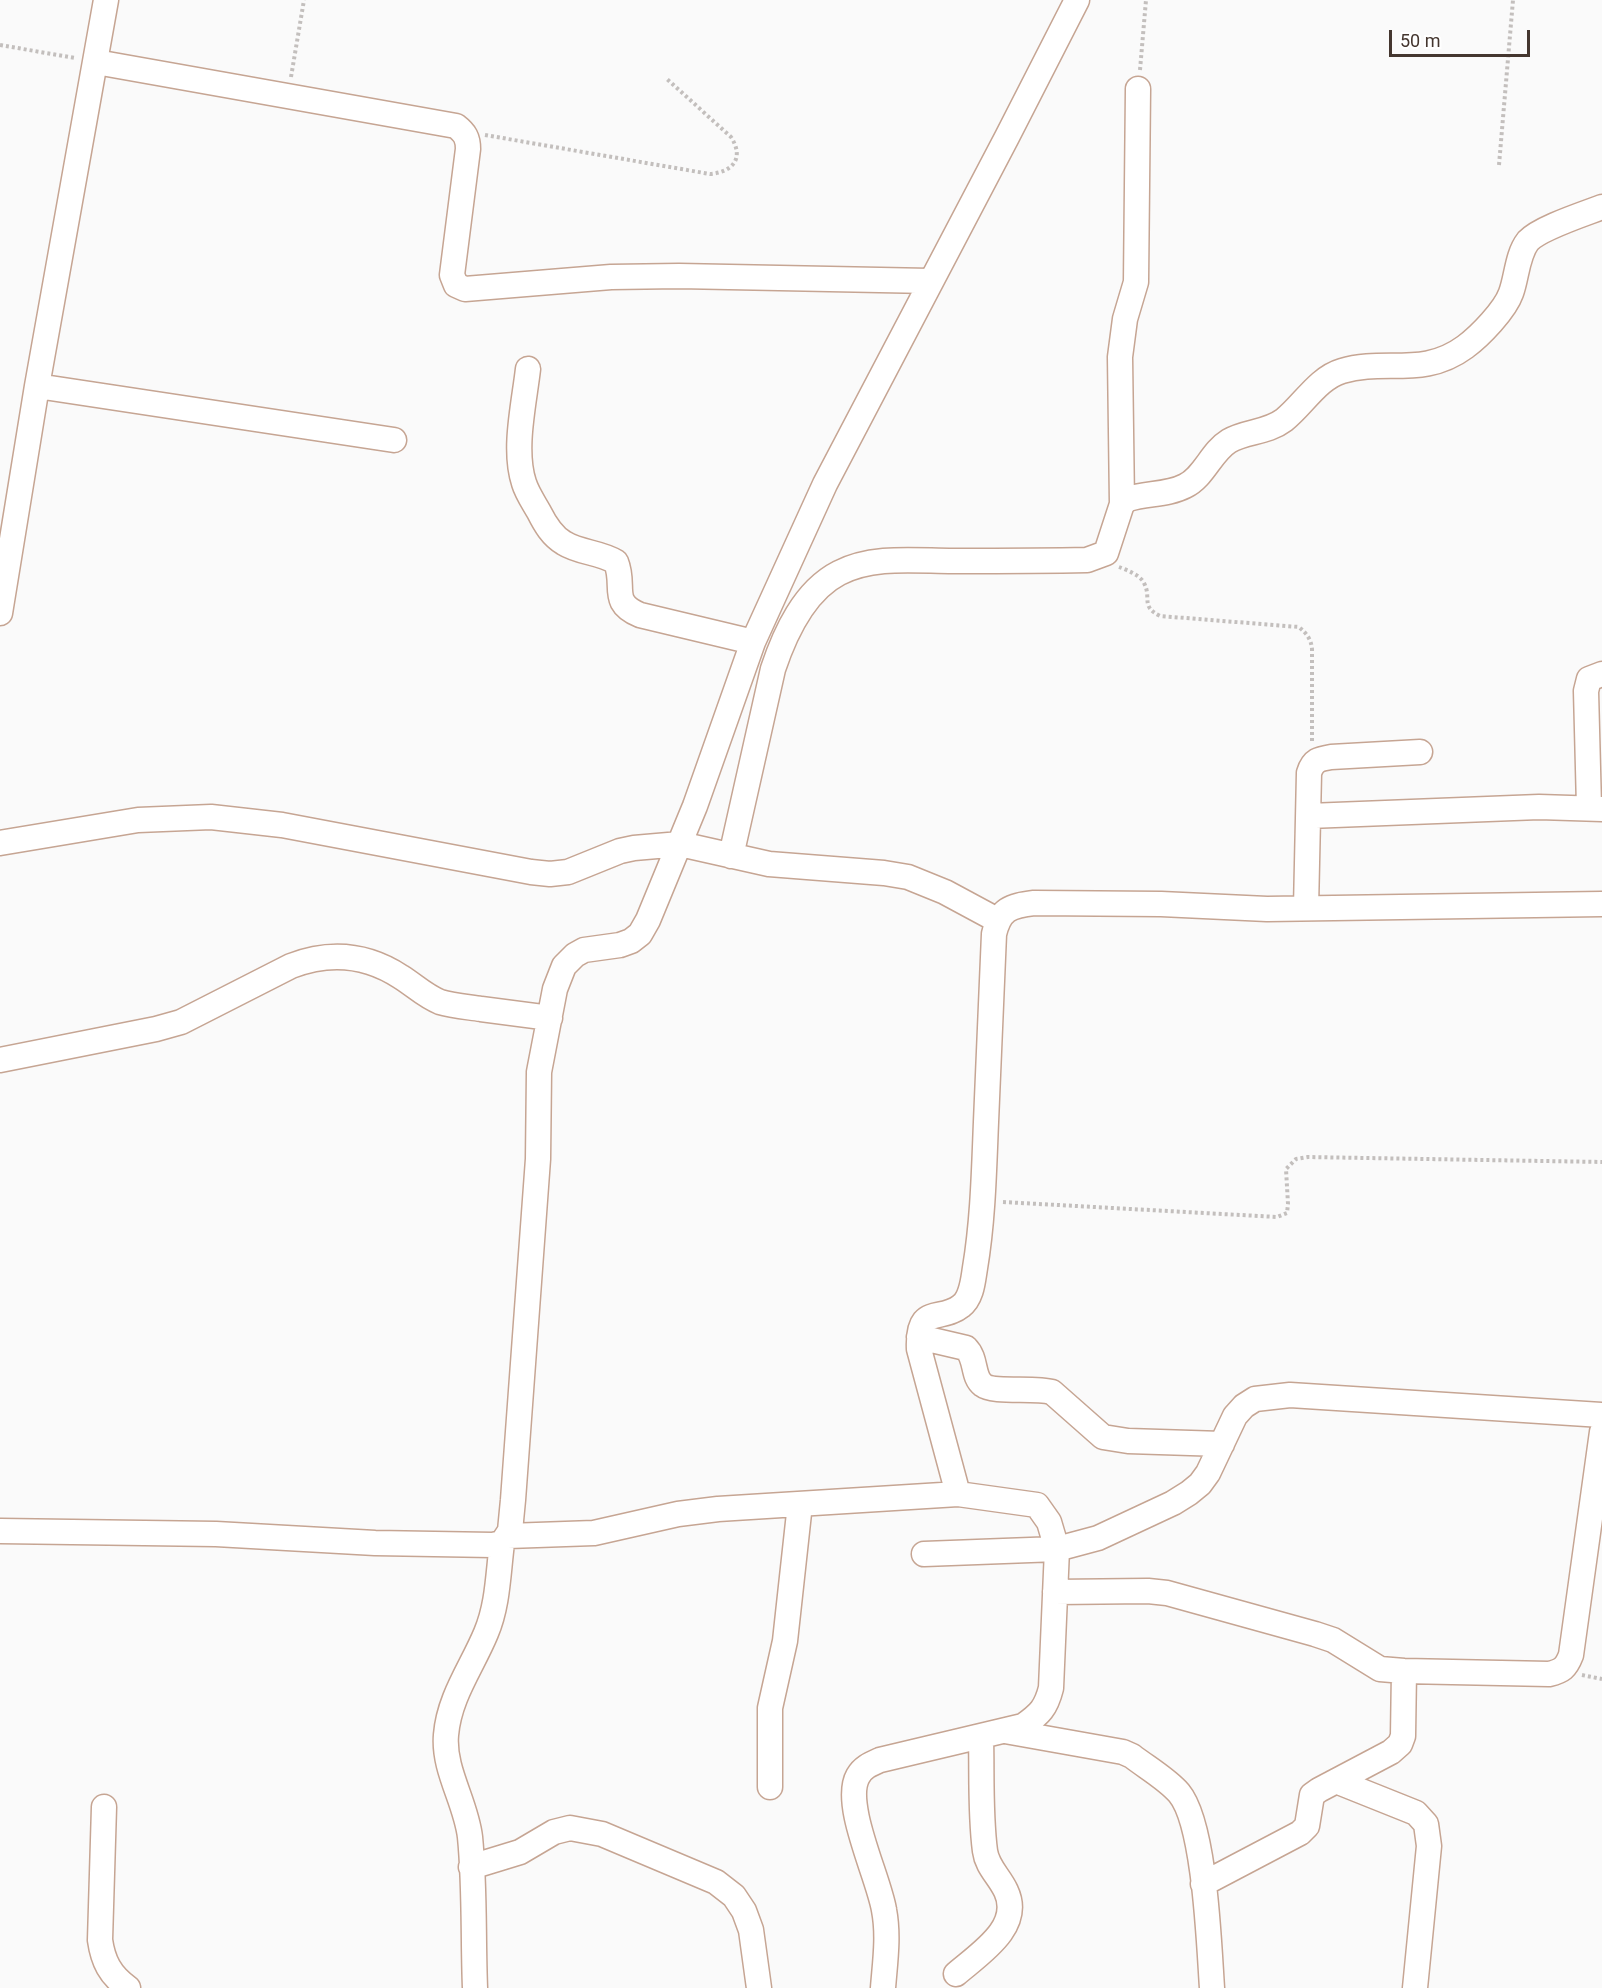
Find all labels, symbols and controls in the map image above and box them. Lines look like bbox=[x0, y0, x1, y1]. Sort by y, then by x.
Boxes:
scale bar bbox=[1392, 18, 1533, 56]
text: 50 m bbox=[1400, 30, 1440, 51]

